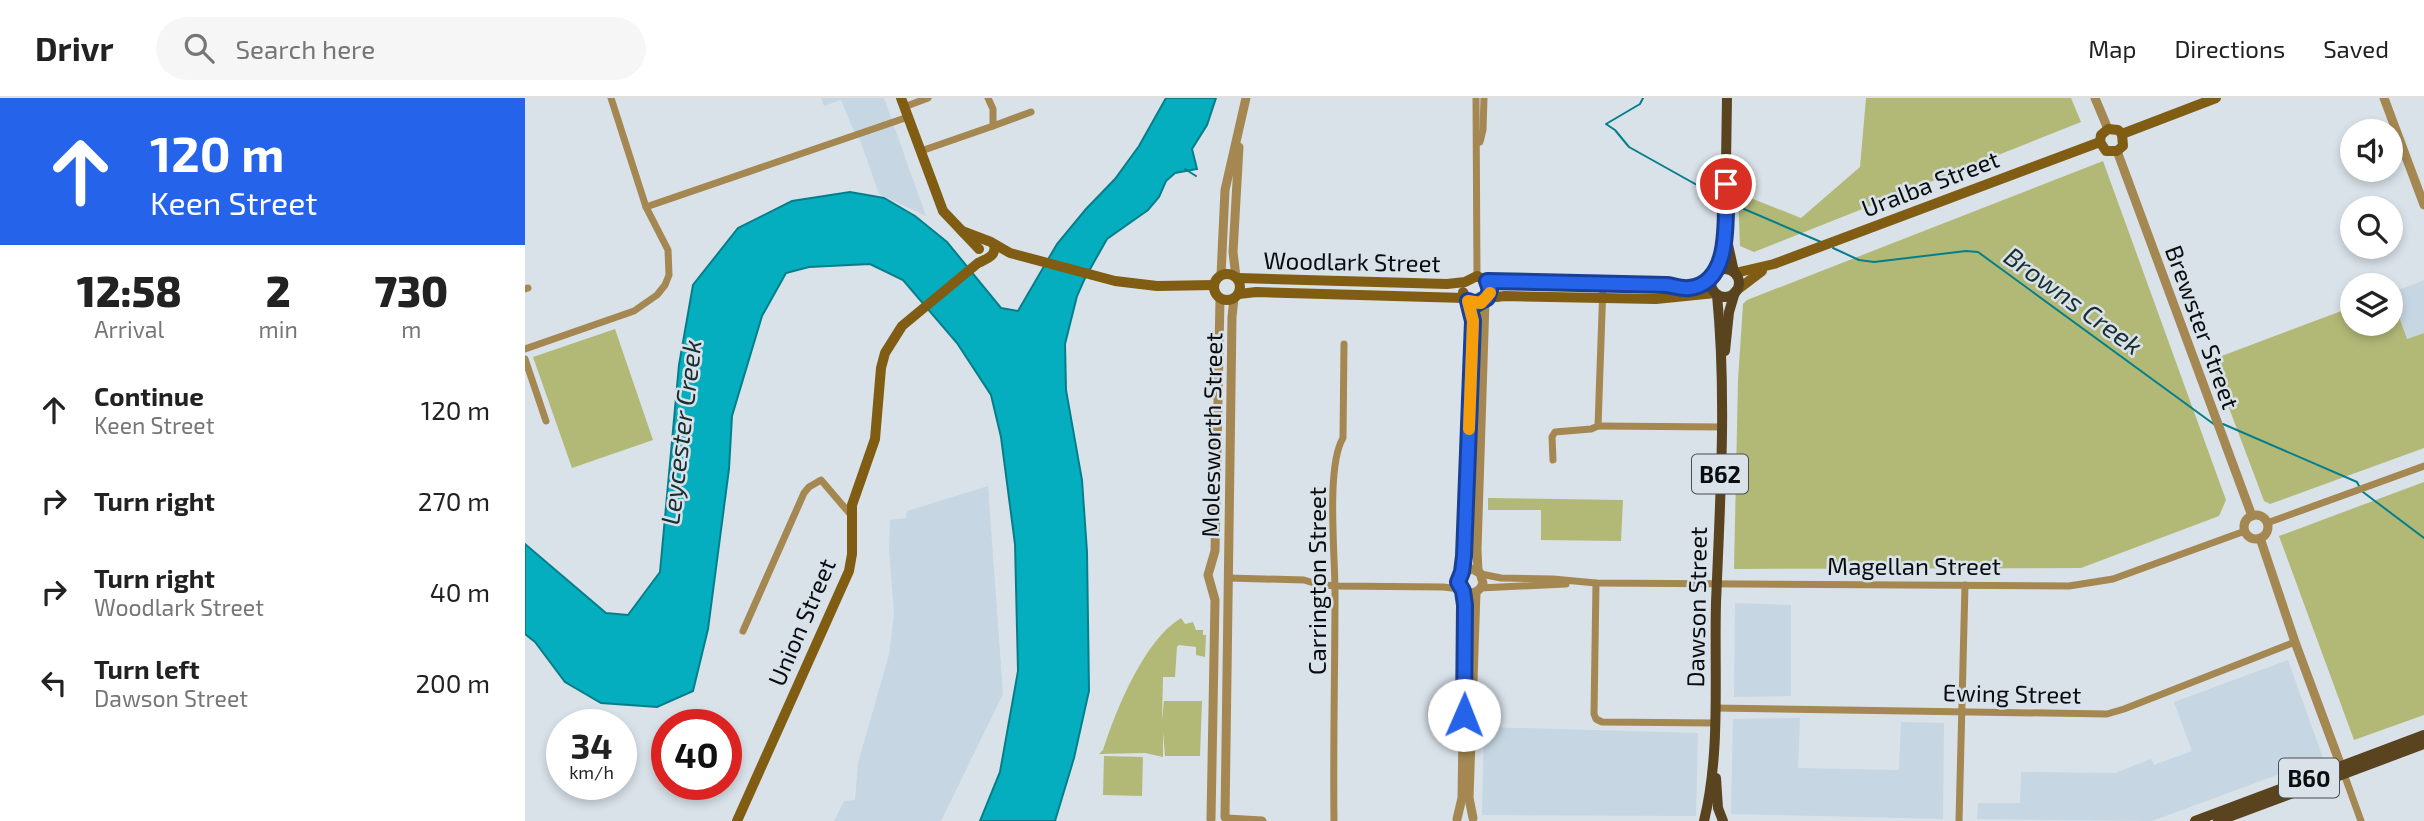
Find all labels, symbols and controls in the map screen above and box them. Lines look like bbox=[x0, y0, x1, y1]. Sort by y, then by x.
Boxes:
search box bbox=[156, 17, 646, 80]
text: Drivr bbox=[35, 28, 114, 68]
icon: search bbox=[180, 29, 218, 67]
text: Search here bbox=[236, 33, 375, 64]
text: Map bbox=[2088, 34, 2136, 63]
text: Directions bbox=[2174, 34, 2285, 63]
text: Saved bbox=[2323, 34, 2389, 63]
map controls bbox=[2340, 119, 2403, 336]
button: sound bbox=[2340, 119, 2403, 182]
text: 120 m bbox=[150, 123, 284, 182]
icon: ahead bbox=[35, 126, 126, 217]
street label: Uralba Street bbox=[1857, 144, 2003, 222]
pin bbox=[1696, 154, 1756, 214]
icon: arrive bbox=[1707, 165, 1745, 203]
text: Keen Street bbox=[150, 183, 318, 221]
button: search bbox=[2340, 196, 2403, 259]
water label: Browns Creek bbox=[1999, 240, 2149, 360]
street label: Brewster Street bbox=[2160, 241, 2246, 413]
street label: Woodlark Street bbox=[1263, 245, 1441, 277]
text: 12:58 bbox=[77, 265, 182, 315]
text: 2 bbox=[266, 265, 291, 315]
text: 730 bbox=[375, 265, 448, 315]
button: layers bbox=[2340, 273, 2403, 336]
text: Arrival bbox=[94, 315, 164, 343]
text: min bbox=[259, 315, 298, 343]
text: m bbox=[401, 315, 421, 343]
street label: Molesworth Street bbox=[1195, 332, 1227, 538]
water label: Leycester Creek bbox=[653, 338, 708, 526]
text: Continue bbox=[94, 380, 204, 411]
icon: ahead bbox=[35, 391, 73, 429]
text: 120 m bbox=[421, 394, 490, 425]
text: Keen Street bbox=[94, 411, 214, 439]
road number: B62 bbox=[1692, 454, 1748, 494]
icon: right bbox=[35, 482, 73, 520]
text: Turn right bbox=[94, 485, 215, 516]
text: 270 m bbox=[418, 485, 490, 516]
street label: Carrington Street bbox=[1302, 487, 1331, 675]
street label: Dawson Street bbox=[1680, 526, 1712, 688]
street label: Magellan Street bbox=[1827, 551, 2001, 580]
street label: Union Street bbox=[761, 554, 841, 690]
text: Turn right bbox=[94, 562, 215, 593]
icon: right bbox=[35, 573, 73, 611]
text: 40 m bbox=[430, 576, 490, 607]
text: Woodlark Street bbox=[94, 593, 264, 621]
text: Turn left bbox=[94, 653, 200, 684]
icon: left bbox=[35, 664, 73, 702]
text: 200 m bbox=[415, 667, 490, 698]
street label: Ewing Street bbox=[1942, 677, 2082, 709]
position arrow bbox=[1427, 678, 1501, 752]
text: Dawson Street bbox=[94, 684, 248, 712]
speed limit sign: 40 bbox=[651, 709, 742, 800]
text: 34 bbox=[570, 724, 613, 766]
road number: B60 bbox=[2279, 758, 2339, 798]
text: km/h bbox=[569, 761, 614, 783]

